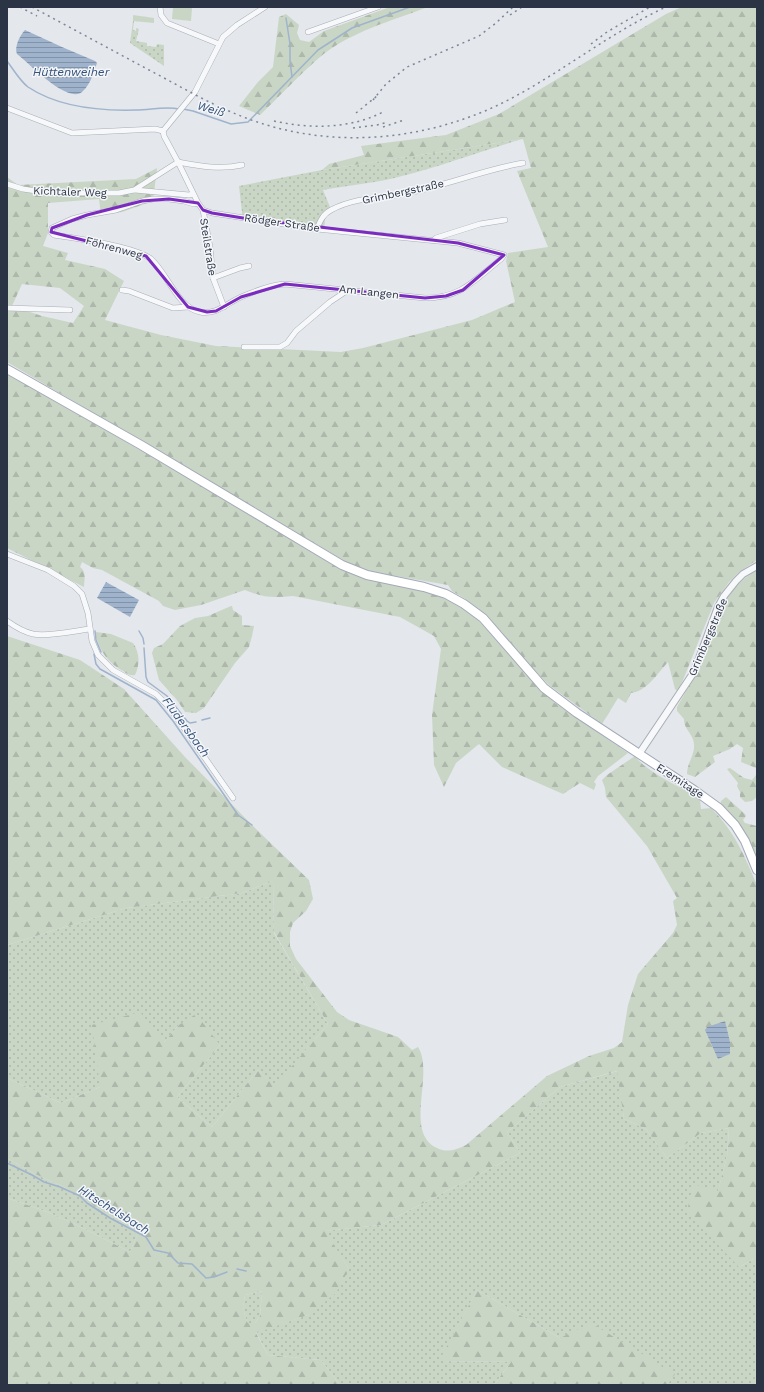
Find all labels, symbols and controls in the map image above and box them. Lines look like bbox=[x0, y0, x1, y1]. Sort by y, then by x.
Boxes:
water label: Hüttenweiher bbox=[33, 65, 111, 79]
water label: Weiß bbox=[196, 98, 226, 120]
street label: Grimbergstraße bbox=[361, 177, 445, 207]
street label: Kichtaler Weg bbox=[33, 184, 107, 200]
street label: Rödger Straße bbox=[243, 211, 321, 235]
street label: Steilstraße bbox=[197, 217, 219, 277]
street label: Föhrenweg bbox=[84, 234, 144, 262]
street label: Am Langen bbox=[338, 282, 400, 302]
street label: Grimbergstraße bbox=[686, 596, 730, 678]
water label: Fludersbach bbox=[159, 694, 213, 760]
street label: Eremitage bbox=[654, 761, 706, 801]
water label: Hitschelsbach bbox=[76, 1183, 152, 1237]

